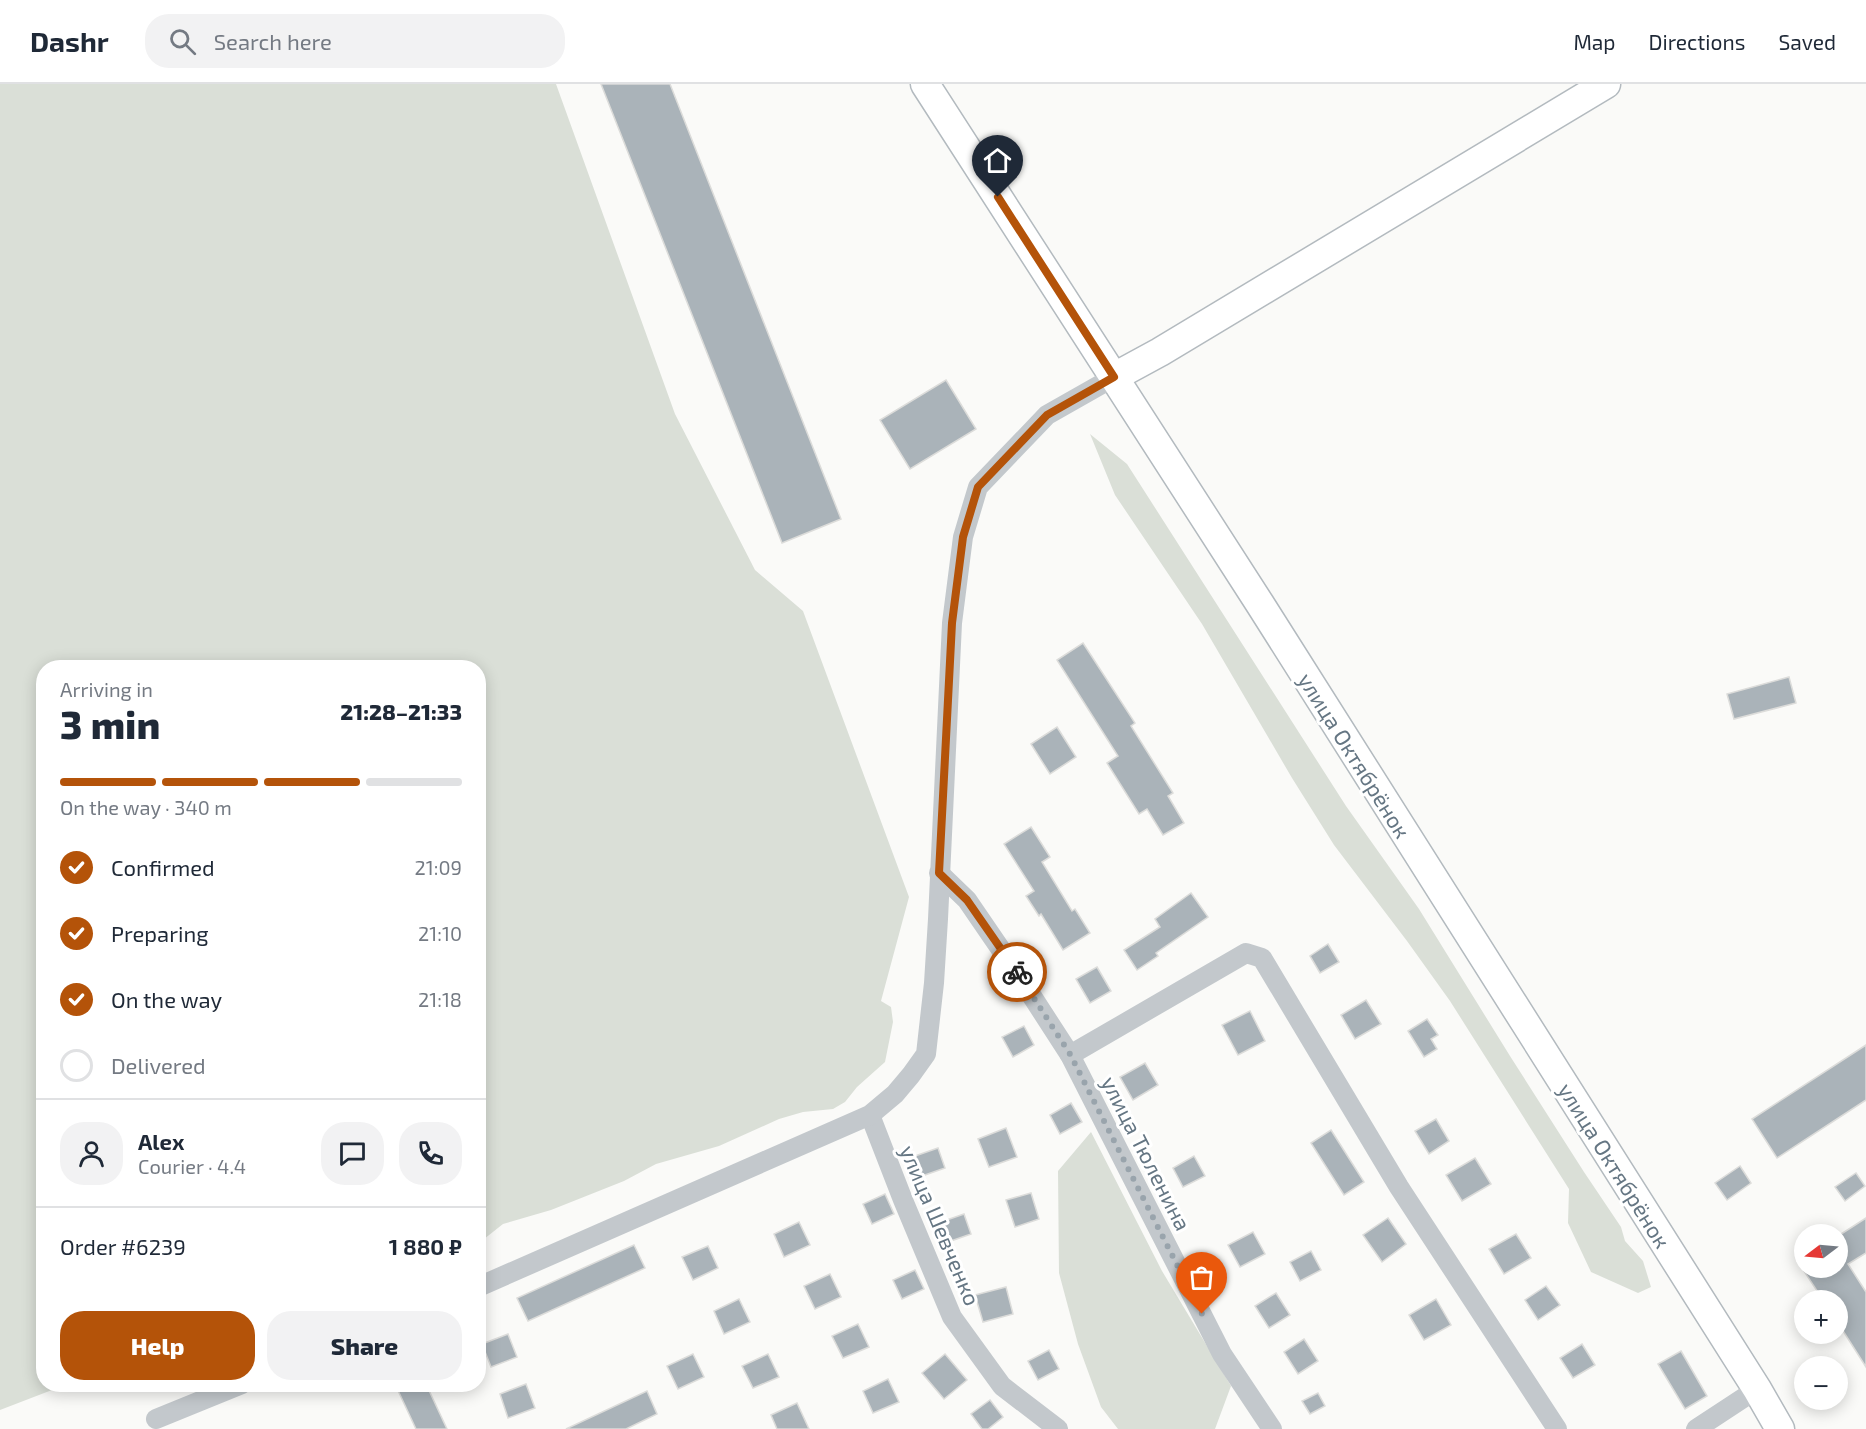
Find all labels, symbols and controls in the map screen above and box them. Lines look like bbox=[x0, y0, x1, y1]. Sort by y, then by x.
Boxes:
search box bbox=[145, 14, 565, 68]
text: Dashr bbox=[30, 24, 109, 58]
icon: search bbox=[166, 25, 199, 58]
text: Search here bbox=[214, 28, 332, 54]
text: Map bbox=[1573, 29, 1616, 54]
text: Directions bbox=[1649, 29, 1745, 54]
text: Saved bbox=[1778, 29, 1836, 54]
pin bbox=[972, 135, 1023, 197]
icon: home bbox=[981, 144, 1014, 177]
street label: улица Октябрёнок bbox=[1293, 668, 1416, 843]
text: Arriving in bbox=[60, 677, 153, 701]
text: 21:28–21:33 bbox=[340, 698, 462, 724]
text: 3 min bbox=[60, 700, 160, 747]
text: On the way · 340 m bbox=[60, 795, 232, 819]
icon: check bbox=[60, 851, 93, 884]
text: Confirmed bbox=[111, 854, 215, 880]
text: 21:09 bbox=[415, 855, 462, 879]
icon: check bbox=[60, 917, 93, 950]
text: Preparing bbox=[111, 920, 209, 946]
text: 21:10 bbox=[418, 921, 462, 945]
courier bbox=[987, 942, 1047, 1002]
icon: bike bbox=[1001, 956, 1034, 989]
icon: check bbox=[60, 983, 93, 1016]
text: On the way bbox=[111, 986, 222, 1012]
text: 21:18 bbox=[418, 987, 462, 1011]
text: Delivered bbox=[111, 1052, 206, 1078]
street label: улица Тюленина bbox=[1096, 1072, 1197, 1235]
street label: улица Октябрёнок bbox=[1553, 1078, 1676, 1253]
button: person bbox=[60, 1122, 123, 1185]
button: chat bbox=[321, 1122, 384, 1185]
button: phone bbox=[399, 1122, 462, 1185]
text: Alex bbox=[138, 1128, 184, 1154]
street label: улица Шевченко bbox=[895, 1141, 986, 1309]
text: Courier · 4.4 bbox=[138, 1154, 246, 1178]
north arrow bbox=[1794, 1224, 1848, 1278]
map controls bbox=[1794, 1224, 1848, 1410]
text: Order #6239 bbox=[60, 1233, 186, 1259]
text: 1 880 ₽ bbox=[389, 1233, 462, 1259]
pin bbox=[1176, 1252, 1227, 1314]
icon: bag bbox=[1185, 1261, 1218, 1294]
button: + bbox=[1794, 1290, 1848, 1344]
button: Help bbox=[60, 1311, 255, 1380]
button: Share bbox=[267, 1311, 462, 1380]
button: − bbox=[1794, 1356, 1848, 1410]

